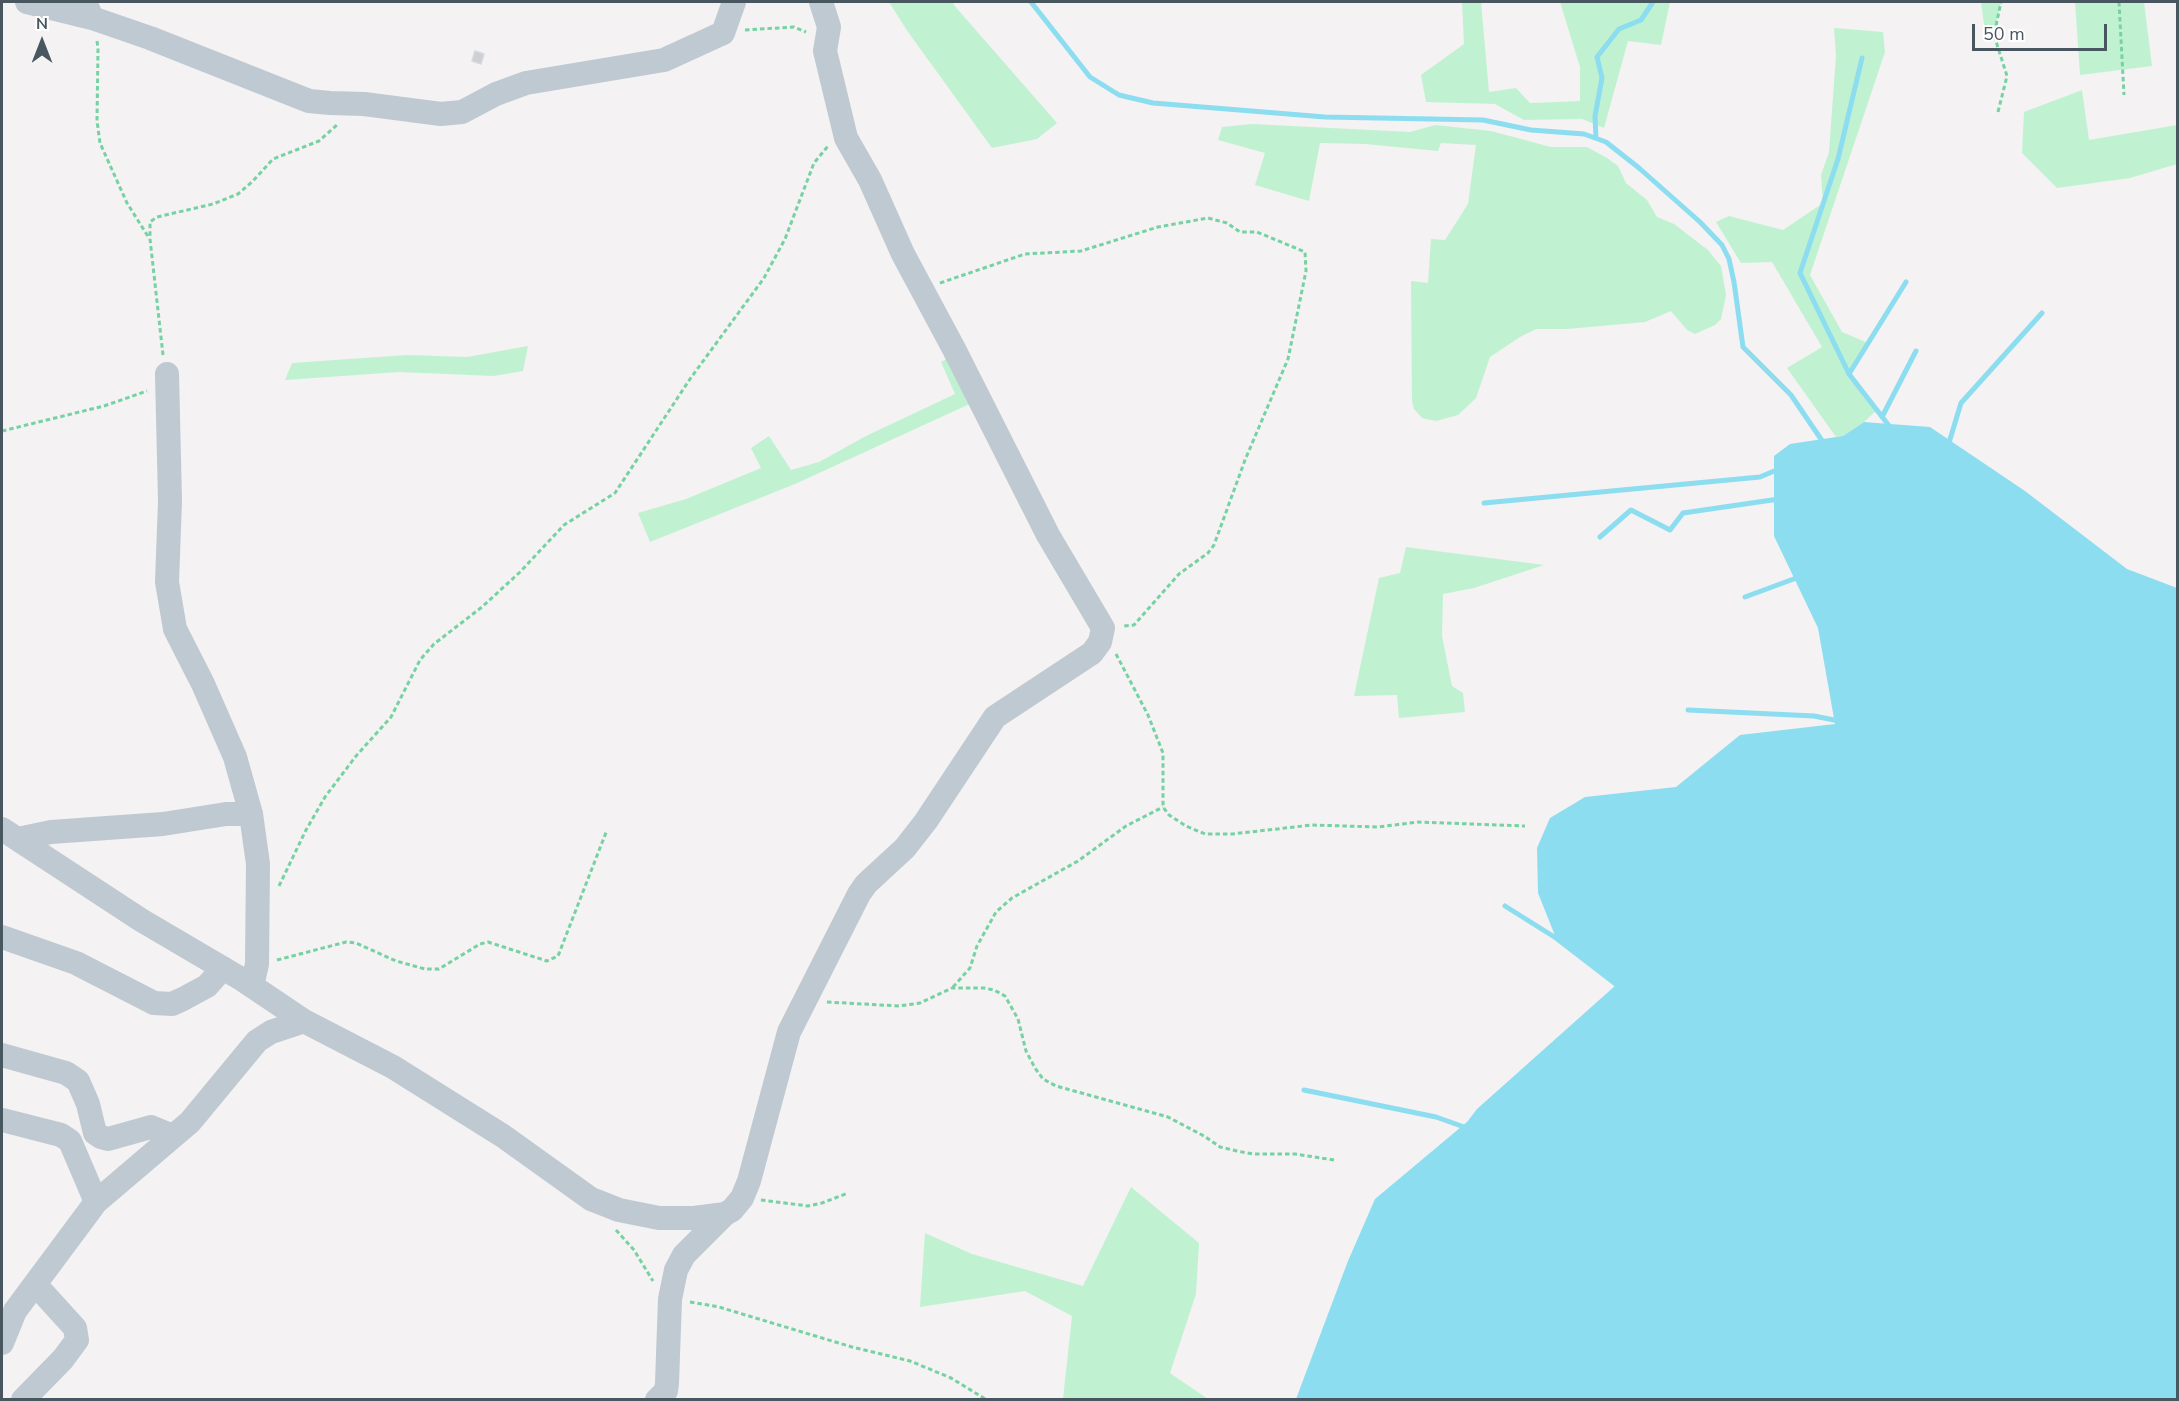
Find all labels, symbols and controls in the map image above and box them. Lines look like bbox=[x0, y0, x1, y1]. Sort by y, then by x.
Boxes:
north arrow bbox=[12, 12, 72, 72]
scale bar bbox=[1975, 12, 2110, 50]
text: N bbox=[36, 13, 48, 35]
text: 50 m bbox=[1983, 22, 2025, 46]

